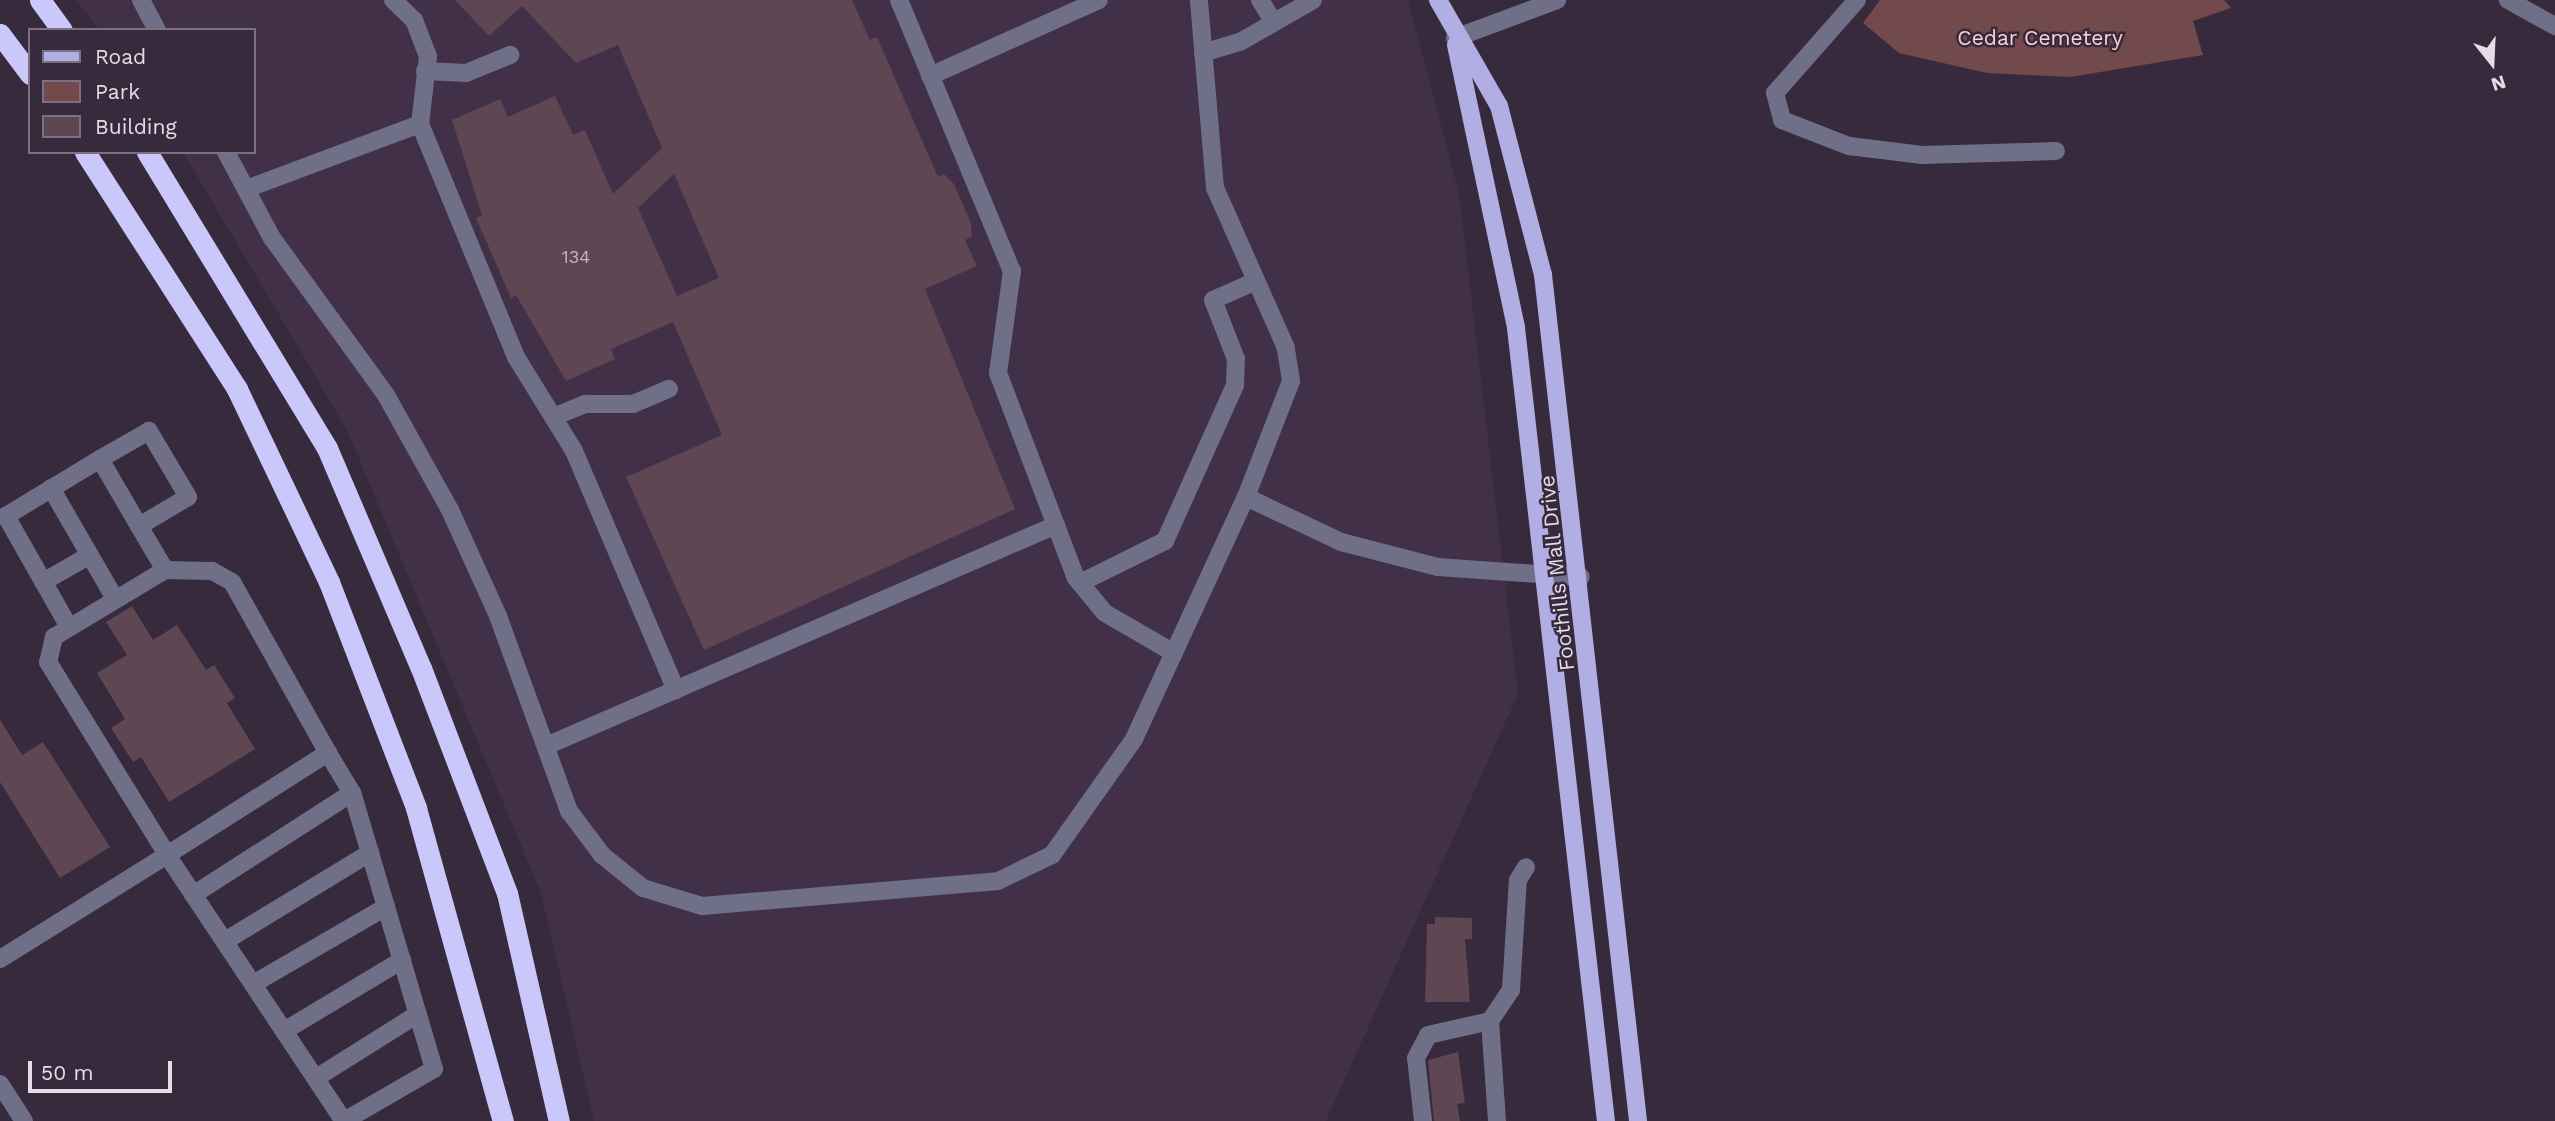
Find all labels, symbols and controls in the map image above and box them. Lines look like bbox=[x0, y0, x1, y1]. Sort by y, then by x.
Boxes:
park label: Cedar Cemetery bbox=[1957, 25, 2123, 51]
legend bbox=[28, 28, 256, 154]
north arrow bbox=[2457, 28, 2527, 98]
text: Road bbox=[95, 44, 146, 69]
text: N bbox=[2488, 70, 2509, 97]
text: Park bbox=[95, 79, 140, 104]
text: Building bbox=[95, 114, 177, 139]
house number: 134 bbox=[562, 246, 590, 268]
street label: Foothills Mall Drive bbox=[1534, 474, 1580, 672]
scale bar bbox=[32, 1048, 175, 1092]
text: 50 m bbox=[41, 1060, 93, 1085]

